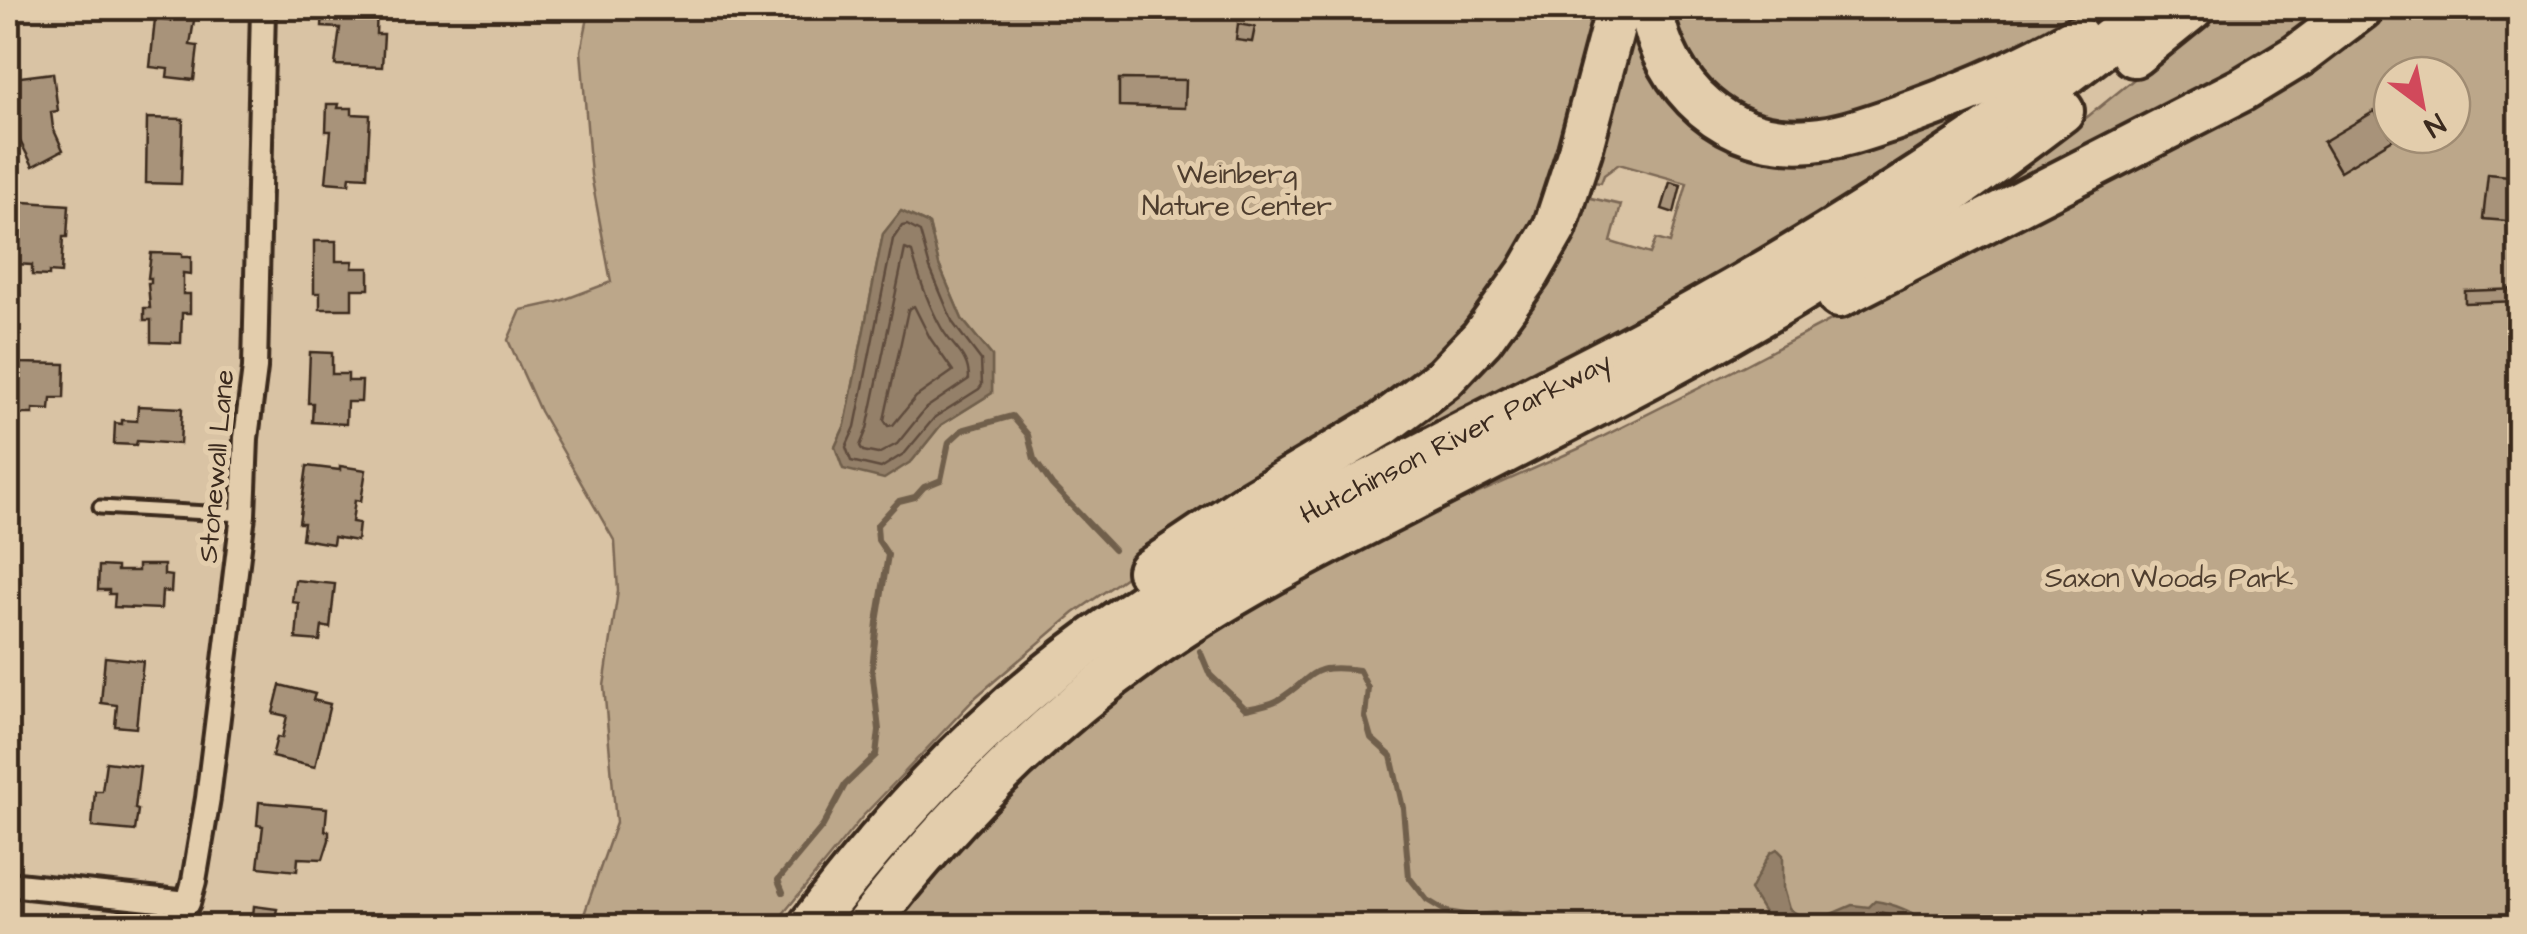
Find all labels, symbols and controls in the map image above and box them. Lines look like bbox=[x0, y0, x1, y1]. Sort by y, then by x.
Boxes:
north arrow bbox=[2372, 55, 2472, 155]
text: N bbox=[2416, 104, 2452, 146]
park label: Weinberg Nature Center bbox=[1142, 155, 1332, 226]
street label: Hutchinson River Parkway bbox=[1293, 343, 1619, 536]
street label: Stonewall Lane bbox=[189, 368, 244, 564]
park label: Saxon Woods Park bbox=[2045, 559, 2293, 598]

